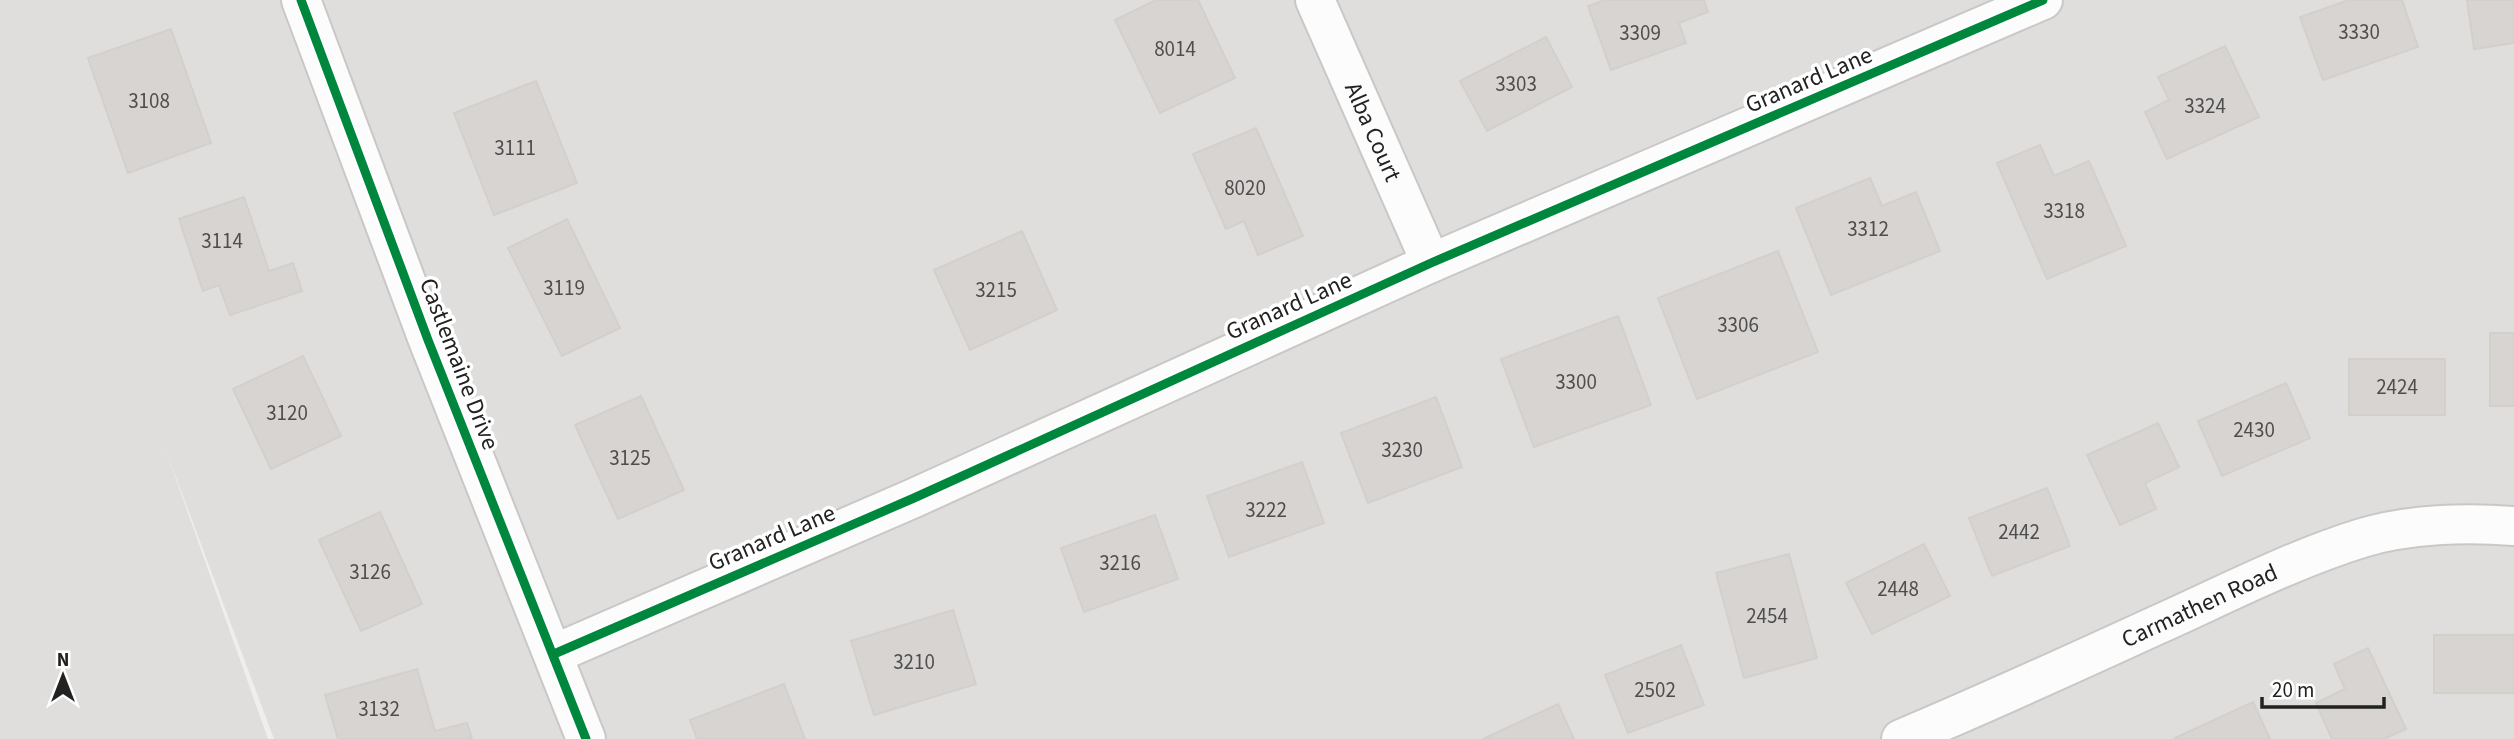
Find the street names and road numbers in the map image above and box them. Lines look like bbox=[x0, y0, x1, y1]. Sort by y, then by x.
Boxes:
street label: Granard Lane bbox=[1740, 38, 1878, 122]
street label: Alba Court bbox=[1336, 77, 1410, 187]
street label: Granard Lane bbox=[1220, 263, 1358, 349]
street label: Castlemaine Drive bbox=[410, 273, 508, 455]
street label: Granard Lane bbox=[703, 496, 841, 580]
street label: Carmathen Road bbox=[2116, 554, 2283, 657]

